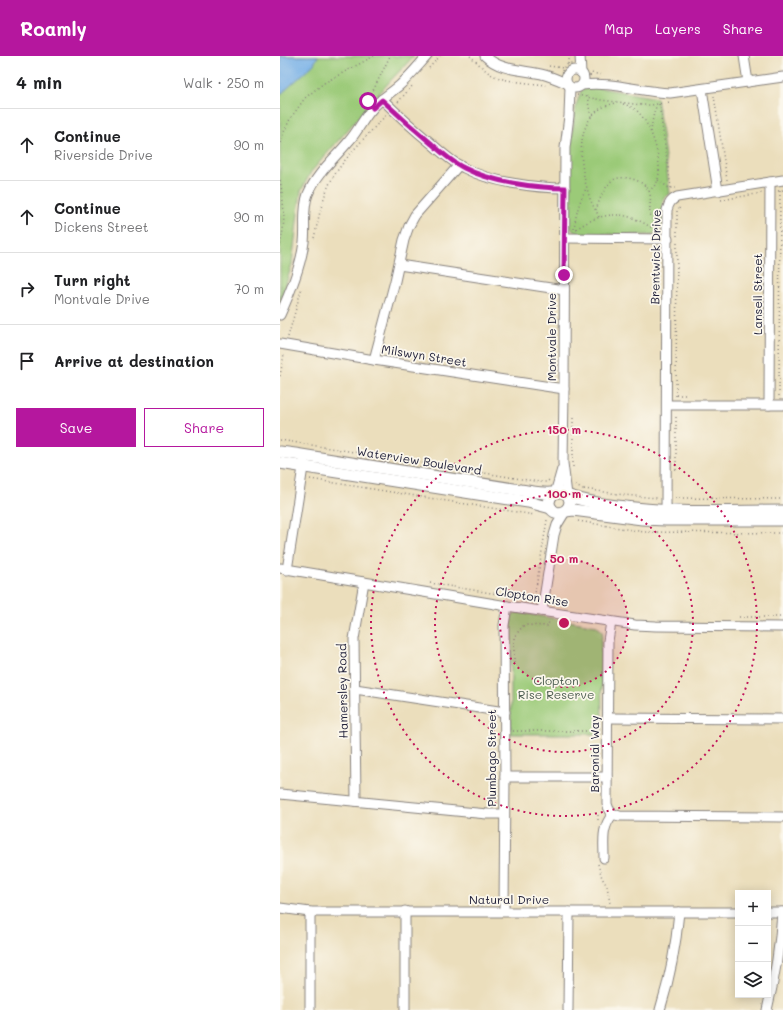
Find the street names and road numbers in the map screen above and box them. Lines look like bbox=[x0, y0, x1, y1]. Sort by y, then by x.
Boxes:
street label: Brentwick Drive bbox=[646, 209, 664, 305]
street label: Lansell Street bbox=[749, 253, 765, 335]
street label: Montvale Drive bbox=[543, 293, 559, 381]
street label: Milswyn Street bbox=[380, 340, 468, 370]
street label: Waterview Boulevard bbox=[355, 442, 483, 478]
street label: Clopton Rise bbox=[495, 582, 570, 610]
street label: Hamersley Road bbox=[333, 643, 351, 739]
street label: Plumbago Street bbox=[483, 709, 499, 807]
street label: Baronial Way bbox=[586, 716, 602, 793]
street label: Natural Drive bbox=[469, 891, 549, 907]

